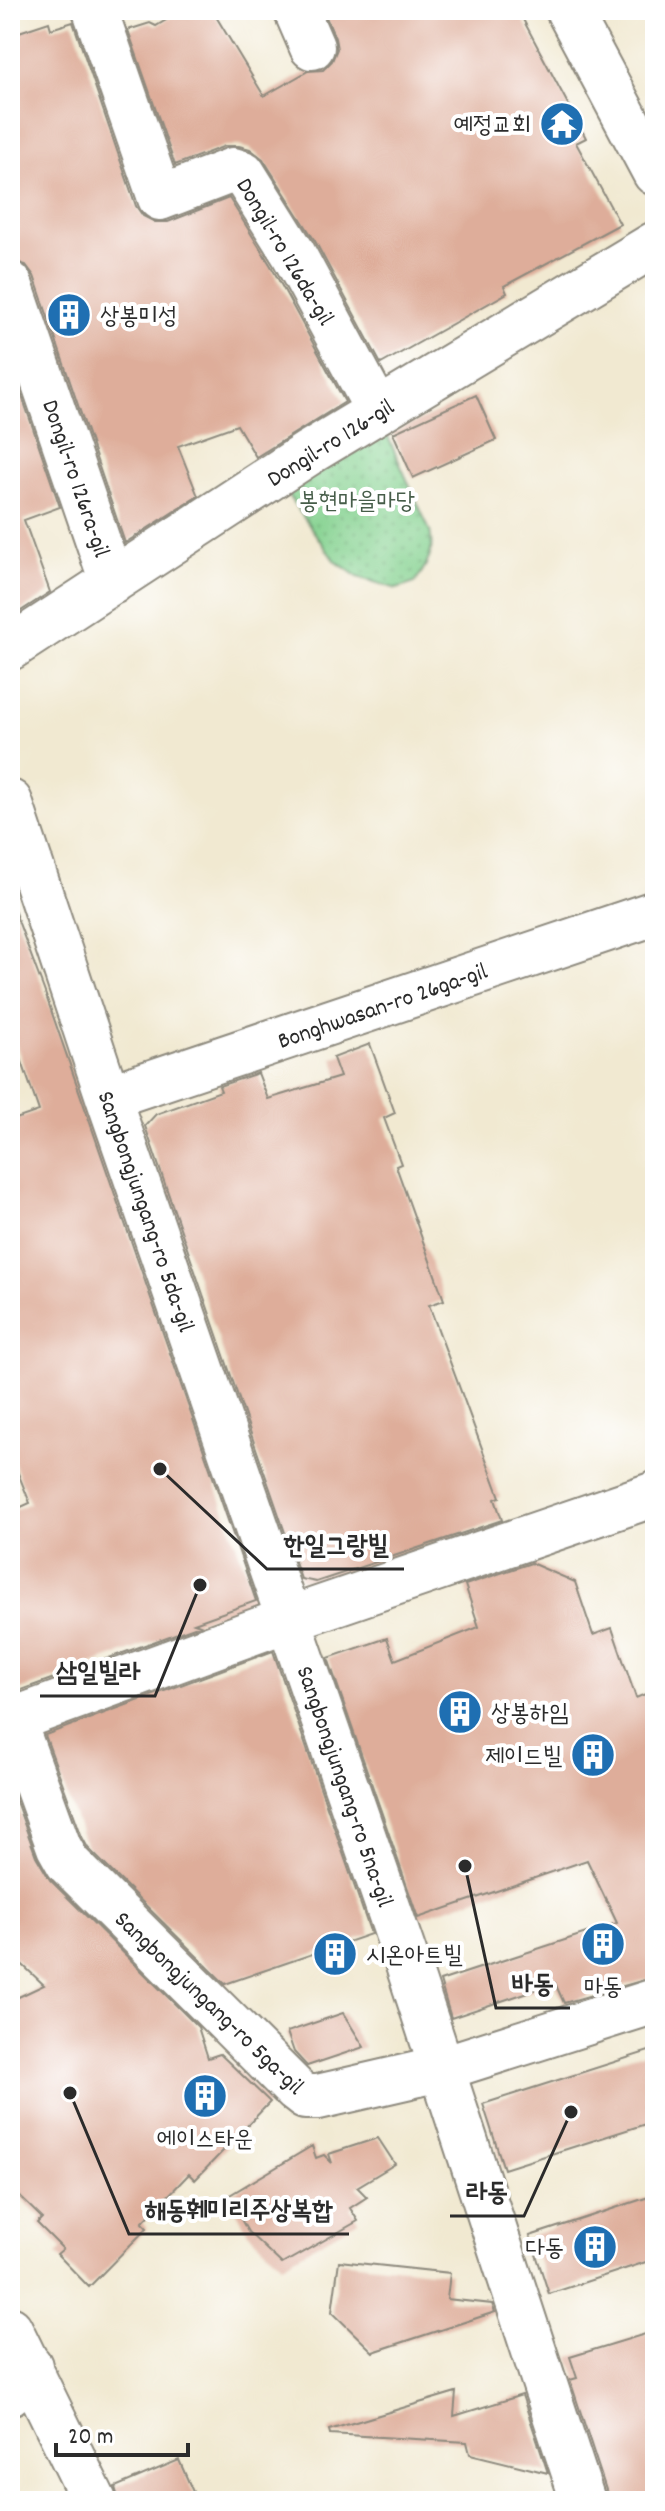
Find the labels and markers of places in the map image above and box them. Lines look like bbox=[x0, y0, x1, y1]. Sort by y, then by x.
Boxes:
temple icon: 예정교회 bbox=[538, 100, 586, 148]
place label: 예정교회 bbox=[454, 110, 531, 144]
building icon: 상봉미성 bbox=[45, 291, 93, 339]
place label: 상봉미성 bbox=[100, 301, 177, 335]
callout: 한일그랑빌 bbox=[267, 1519, 404, 1569]
callout: 삼일빌라 bbox=[40, 1646, 155, 1696]
building icon: 상봉하임 bbox=[436, 1688, 484, 1736]
place label: 상봉하임 bbox=[491, 1698, 568, 1732]
building icon: 제이드빌 bbox=[569, 1731, 617, 1779]
place label: 제이드빌 bbox=[485, 1741, 563, 1775]
building icon: 마동 bbox=[579, 1920, 627, 1968]
building icon: 시온아트빌 bbox=[311, 1930, 359, 1978]
place label: 시온아트빌 bbox=[366, 1940, 463, 1974]
callout: 바동 bbox=[496, 1958, 570, 2008]
place label: 마동 bbox=[584, 1972, 622, 2006]
building icon: 에이스타운 bbox=[181, 2072, 229, 2120]
place label: 에이스타운 bbox=[157, 2124, 253, 2158]
callout: 라동 bbox=[450, 2166, 524, 2216]
callout: 해동훼미리주상복합 bbox=[129, 2184, 349, 2234]
building icon: 다동 bbox=[571, 2223, 619, 2271]
place label: 다동 bbox=[525, 2233, 564, 2267]

